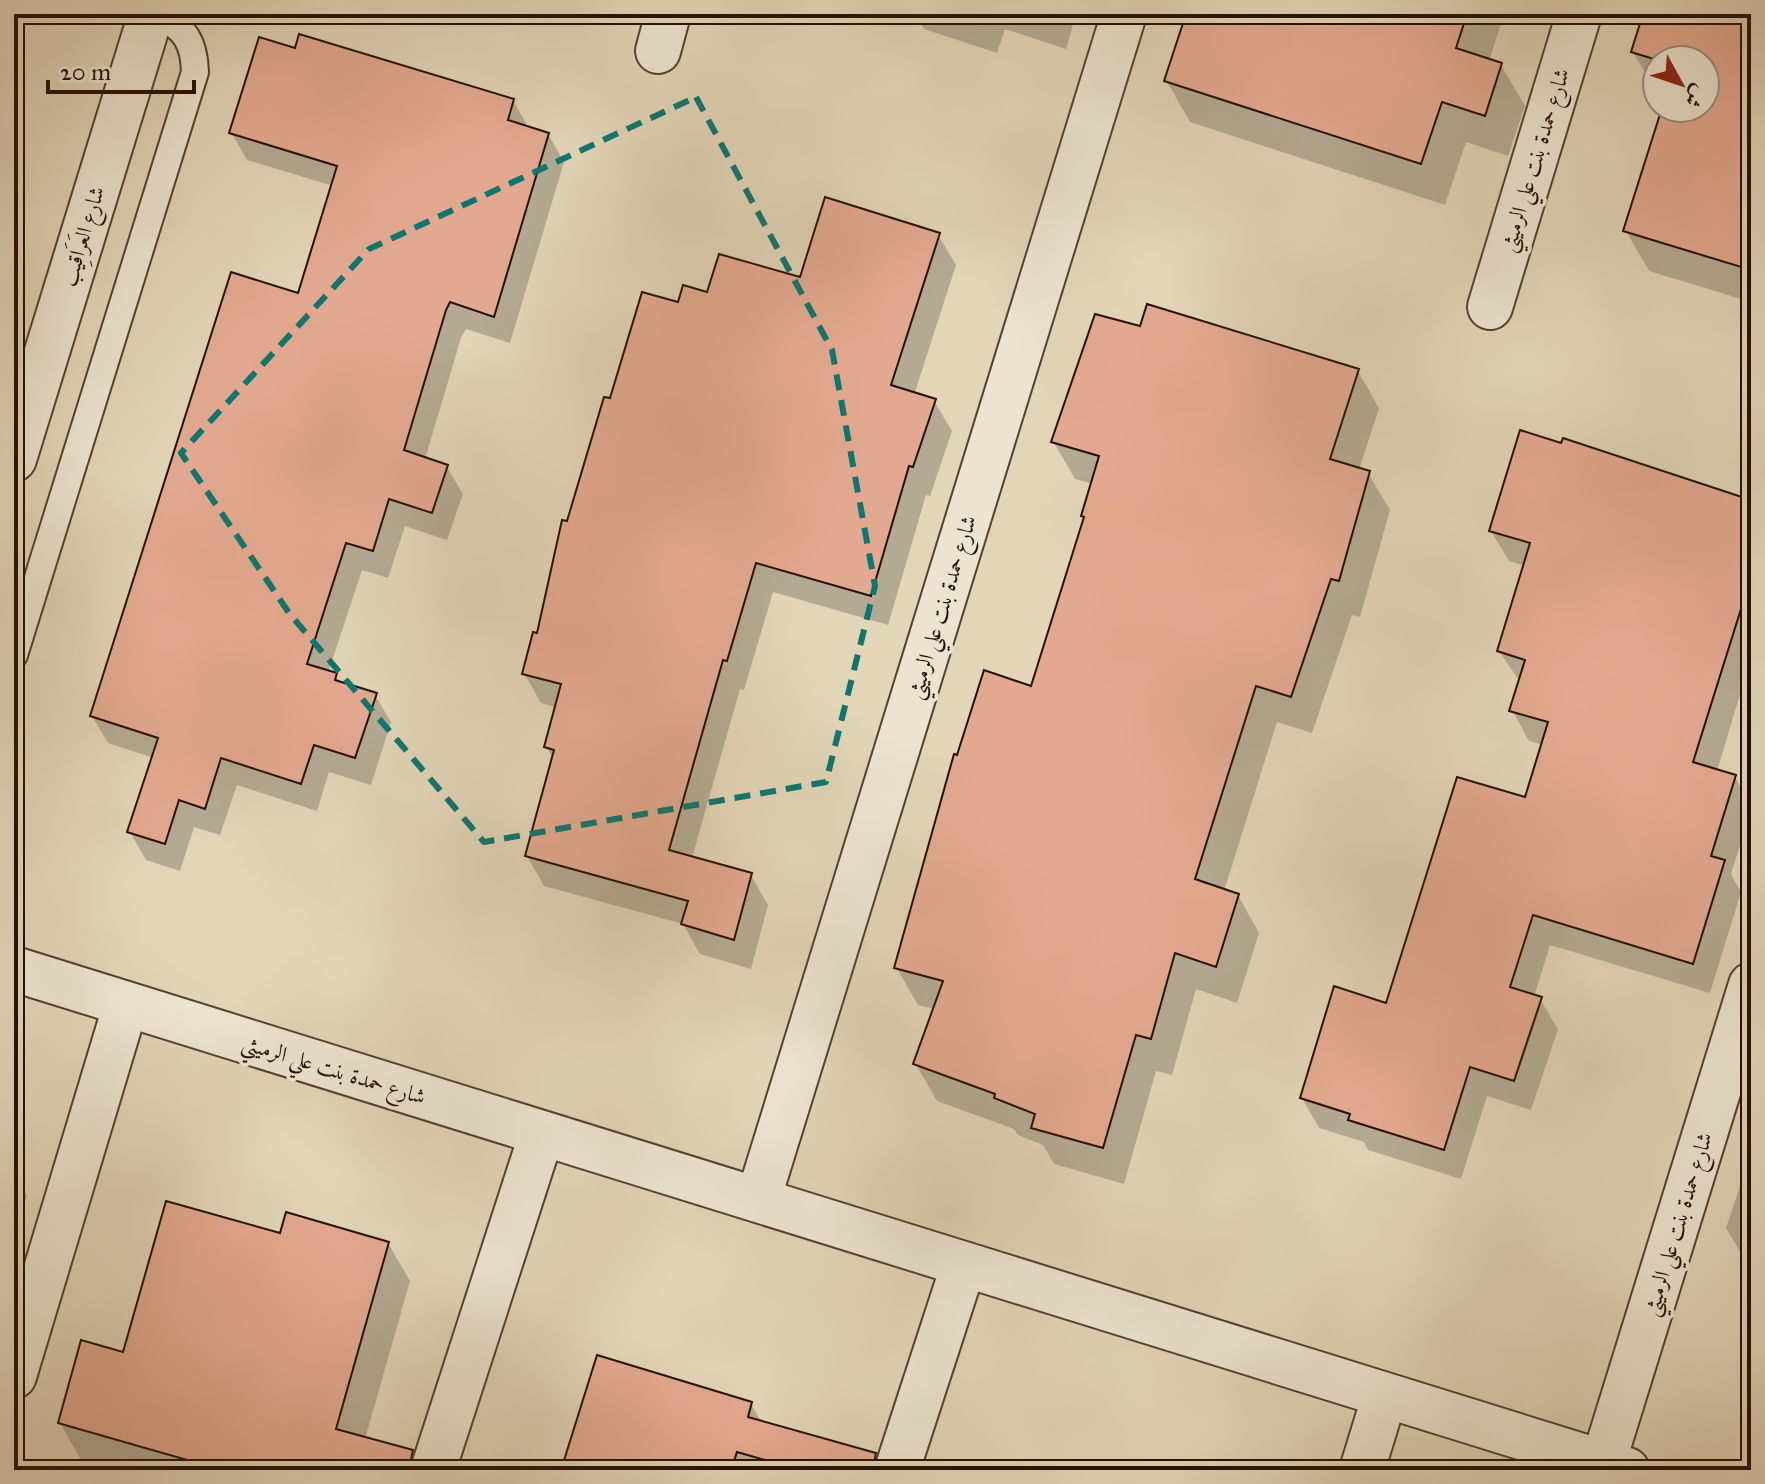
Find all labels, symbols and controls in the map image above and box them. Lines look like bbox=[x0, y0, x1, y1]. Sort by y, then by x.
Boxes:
scale bar bbox=[48, 44, 194, 94]
north arrow bbox=[1641, 44, 1721, 124]
text: 20 m bbox=[60, 57, 111, 87]
street label: شارع حمدة بنت علي الرميثي bbox=[1494, 65, 1583, 258]
text: ش bbox=[1679, 79, 1713, 114]
street label: شارع العَرَاقِيب bbox=[53, 182, 115, 291]
street label: شارع حمدة بنت علي الرميثي bbox=[901, 512, 990, 705]
street label: شارع حمدة بنت علي الرميثي bbox=[236, 1029, 429, 1118]
street label: شارع حمدة بنت علي الرميثي bbox=[1637, 1129, 1726, 1322]

